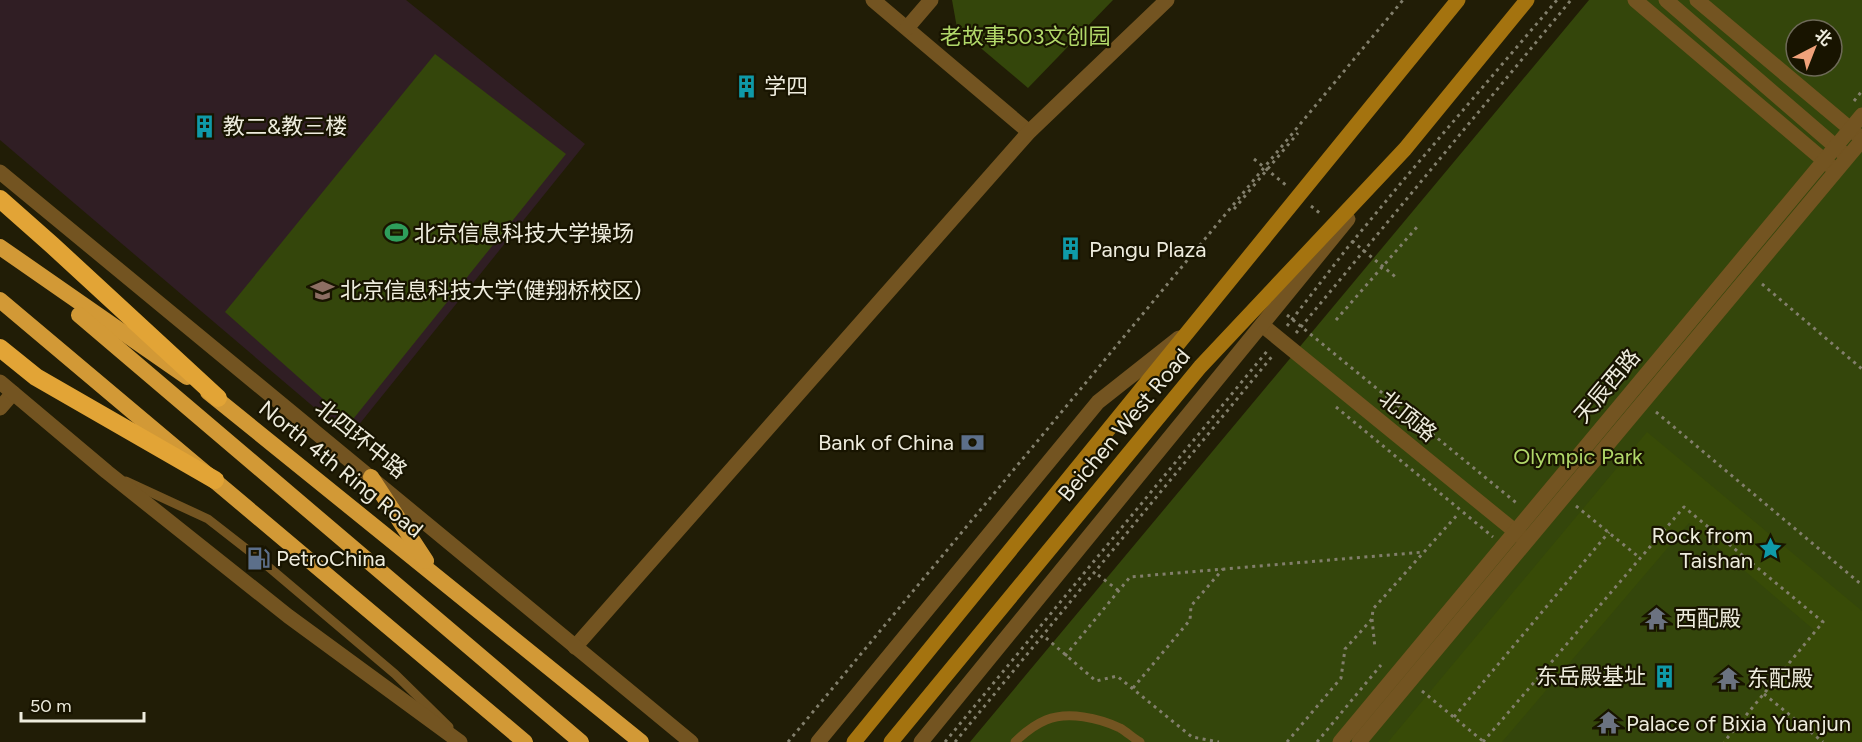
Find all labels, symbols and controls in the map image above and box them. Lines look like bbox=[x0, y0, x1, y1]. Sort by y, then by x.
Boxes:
north arrow bbox=[1784, 18, 1844, 78]
park label: 老故事503文创园 bbox=[940, 23, 1110, 50]
text: 北 bbox=[1811, 25, 1836, 50]
building icon: 学四 bbox=[733, 73, 759, 99]
place label: 学四 bbox=[764, 73, 808, 100]
building icon: 教二&教三楼 bbox=[192, 113, 218, 139]
place label: 教二&教三楼 bbox=[223, 113, 347, 140]
sports icon: 北京信息科技大学操场 bbox=[383, 220, 409, 246]
place label: 北京信息科技大学操场 bbox=[414, 220, 634, 247]
building icon: Pangu Plaza bbox=[1058, 236, 1084, 262]
place label: Pangu Plaza bbox=[1089, 236, 1206, 263]
school or university icon: 北京信息科技大学(健翔桥校区) bbox=[309, 277, 335, 303]
place label: 北京信息科技大学(健翔桥校区) bbox=[340, 277, 642, 304]
street label: Beichen West Road bbox=[1052, 343, 1196, 507]
street label: 天辰西路 bbox=[1568, 344, 1646, 428]
street label: 北顶路 bbox=[1374, 385, 1442, 447]
street label: 北四环中路 bbox=[310, 394, 412, 484]
street label: North 4th Ring Road bbox=[254, 395, 428, 543]
place label: Bank of China bbox=[818, 429, 954, 456]
bank icon: Bank of China bbox=[959, 429, 985, 455]
park label: Olympic Park bbox=[1513, 443, 1643, 470]
place label: Rock from Taishan bbox=[1651, 522, 1753, 574]
place icon: Rock from Taishan bbox=[1758, 535, 1784, 561]
fuel station icon: PetroChina bbox=[245, 545, 271, 571]
place label: PetroChina bbox=[276, 545, 386, 572]
temple icon: 西配殿 bbox=[1644, 605, 1670, 631]
place label: 西配殿 bbox=[1675, 605, 1741, 632]
place label: 东岳殿基址 bbox=[1536, 663, 1646, 690]
building icon: 东岳殿基址 bbox=[1651, 663, 1677, 689]
temple icon: 东配殿 bbox=[1716, 665, 1742, 691]
place label: 东配殿 bbox=[1747, 665, 1813, 692]
scale bar bbox=[21, 685, 144, 723]
text: 50 m bbox=[30, 695, 72, 717]
temple icon: Palace of Bixia Yuanjun bbox=[1595, 710, 1621, 736]
place label: Palace of Bixia Yuanjun bbox=[1626, 710, 1851, 737]

